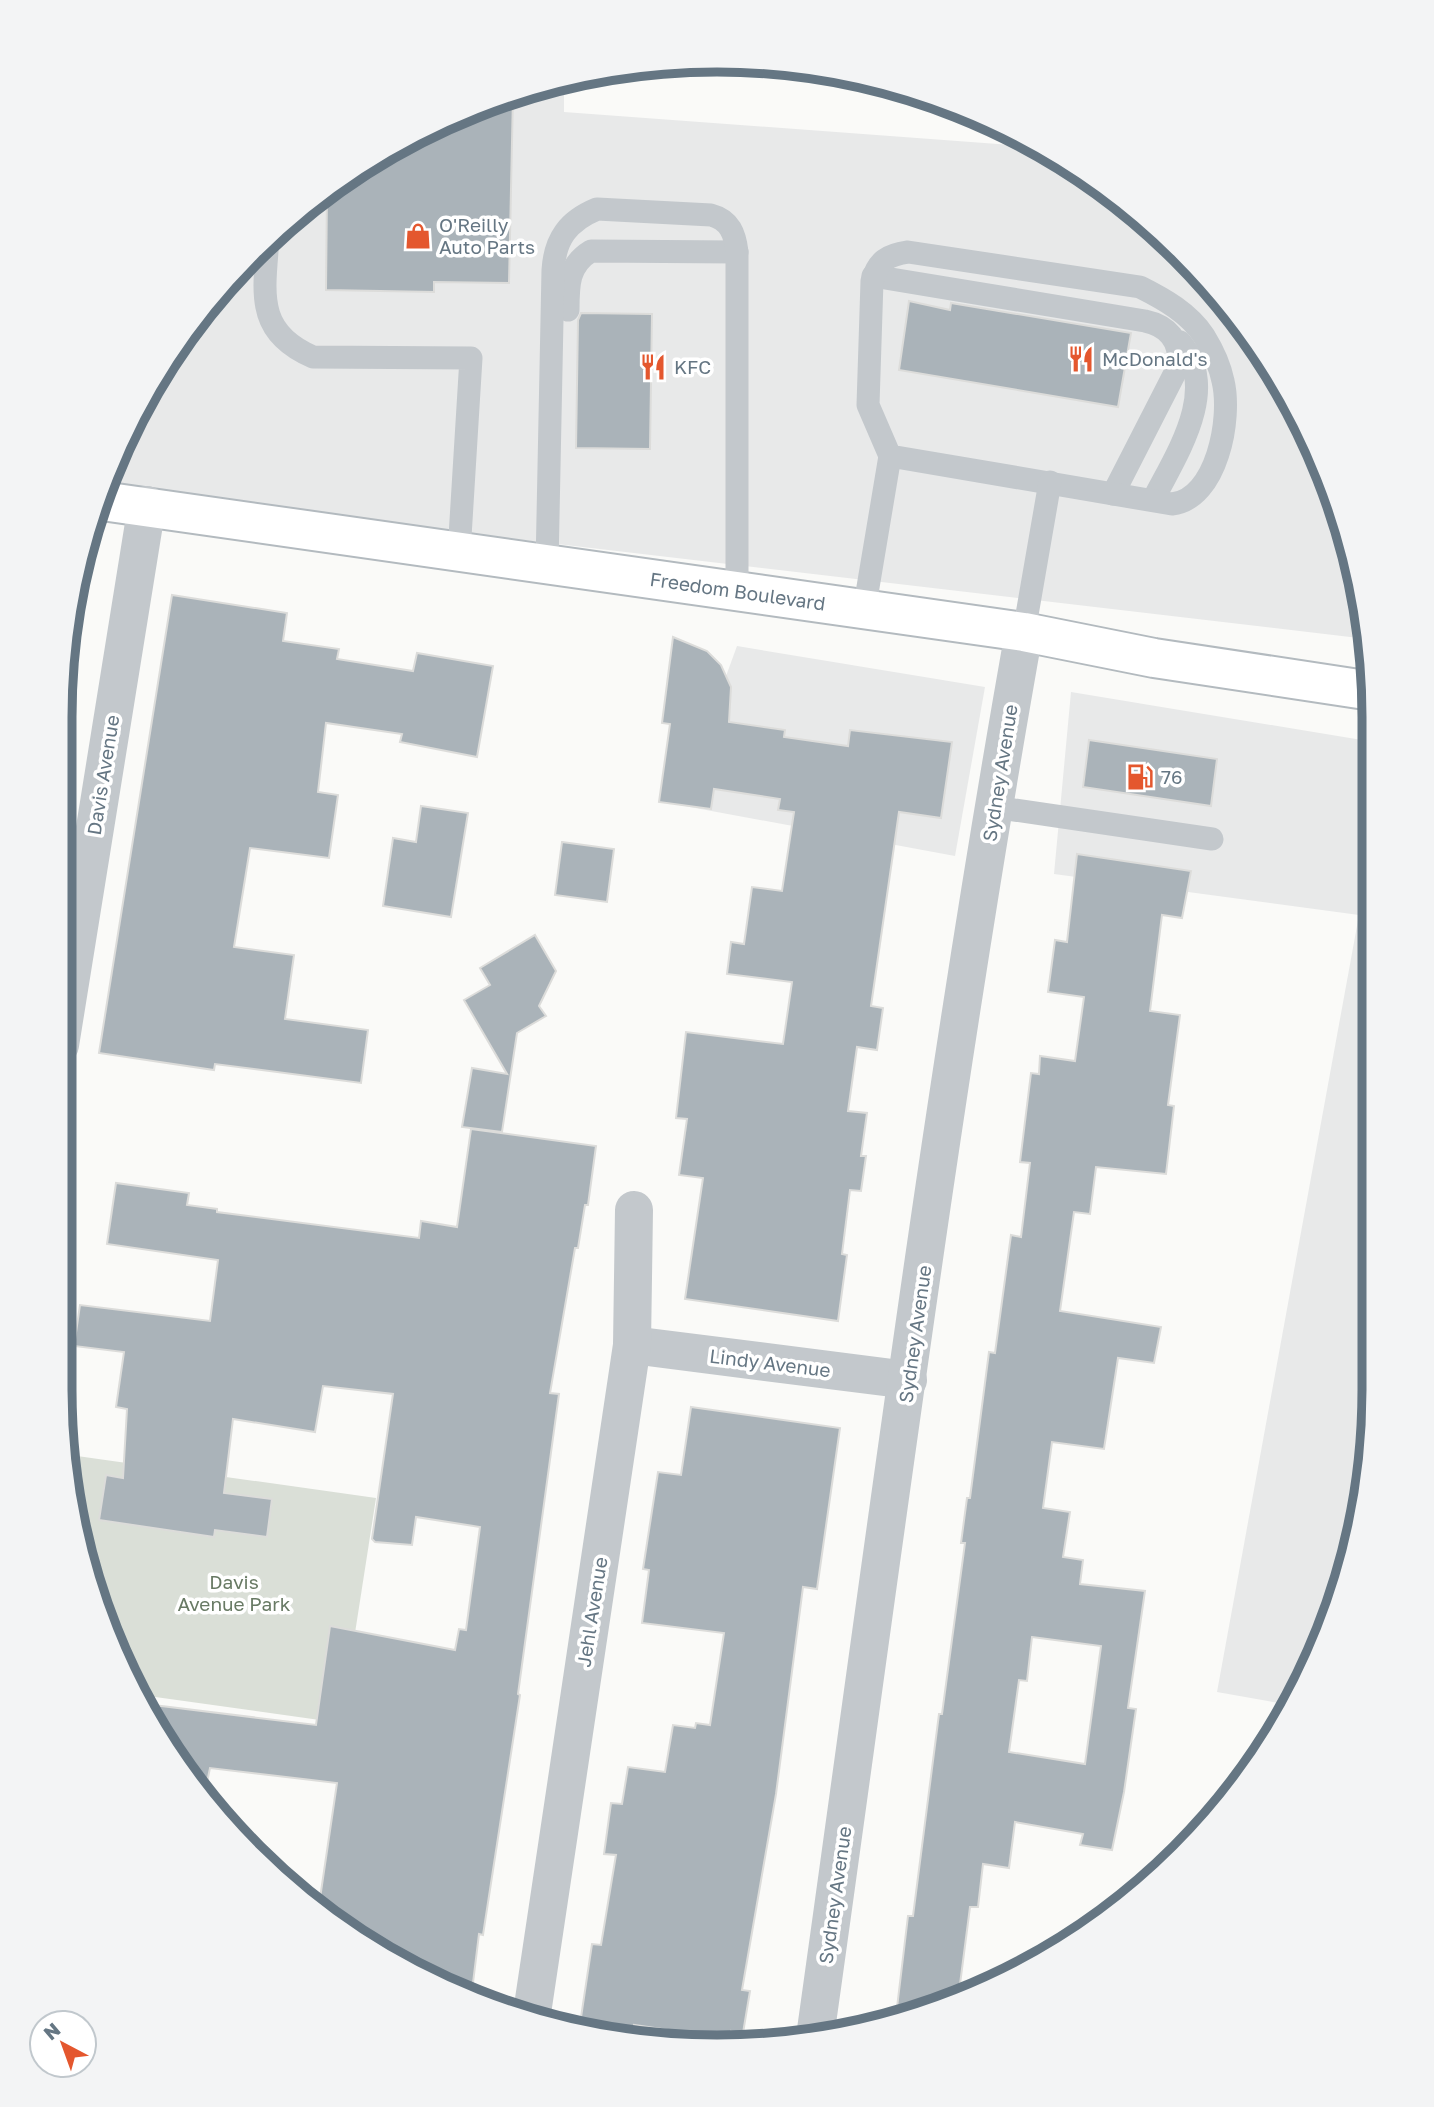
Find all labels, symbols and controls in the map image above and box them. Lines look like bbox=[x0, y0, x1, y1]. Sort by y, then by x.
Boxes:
place label: O'Reilly Auto Parts bbox=[439, 213, 535, 258]
shop icon: O'Reilly Auto Parts bbox=[403, 221, 433, 251]
restaurant icon: McDonald's bbox=[1066, 344, 1096, 374]
place label: McDonald's bbox=[1102, 347, 1208, 370]
restaurant icon: KFC bbox=[638, 352, 668, 382]
place label: KFC bbox=[674, 355, 711, 378]
street label: Freedom Boulevard bbox=[648, 567, 827, 615]
street label: Sydney Avenue bbox=[977, 703, 1022, 843]
street label: Davis Avenue bbox=[82, 713, 123, 837]
fuel station icon: 76 bbox=[1125, 762, 1155, 792]
place label: 76 bbox=[1161, 765, 1183, 788]
street label: Sydney Avenue bbox=[893, 1264, 936, 1404]
street label: Lindy Avenue bbox=[708, 1344, 832, 1381]
street label: Jehl Avenue bbox=[571, 1555, 612, 1669]
park label: Davis Avenue Park bbox=[178, 1570, 291, 1615]
street label: Sydney Avenue bbox=[813, 1825, 856, 1965]
north arrow bbox=[28, 2009, 98, 2079]
text: N bbox=[39, 2017, 65, 2044]

